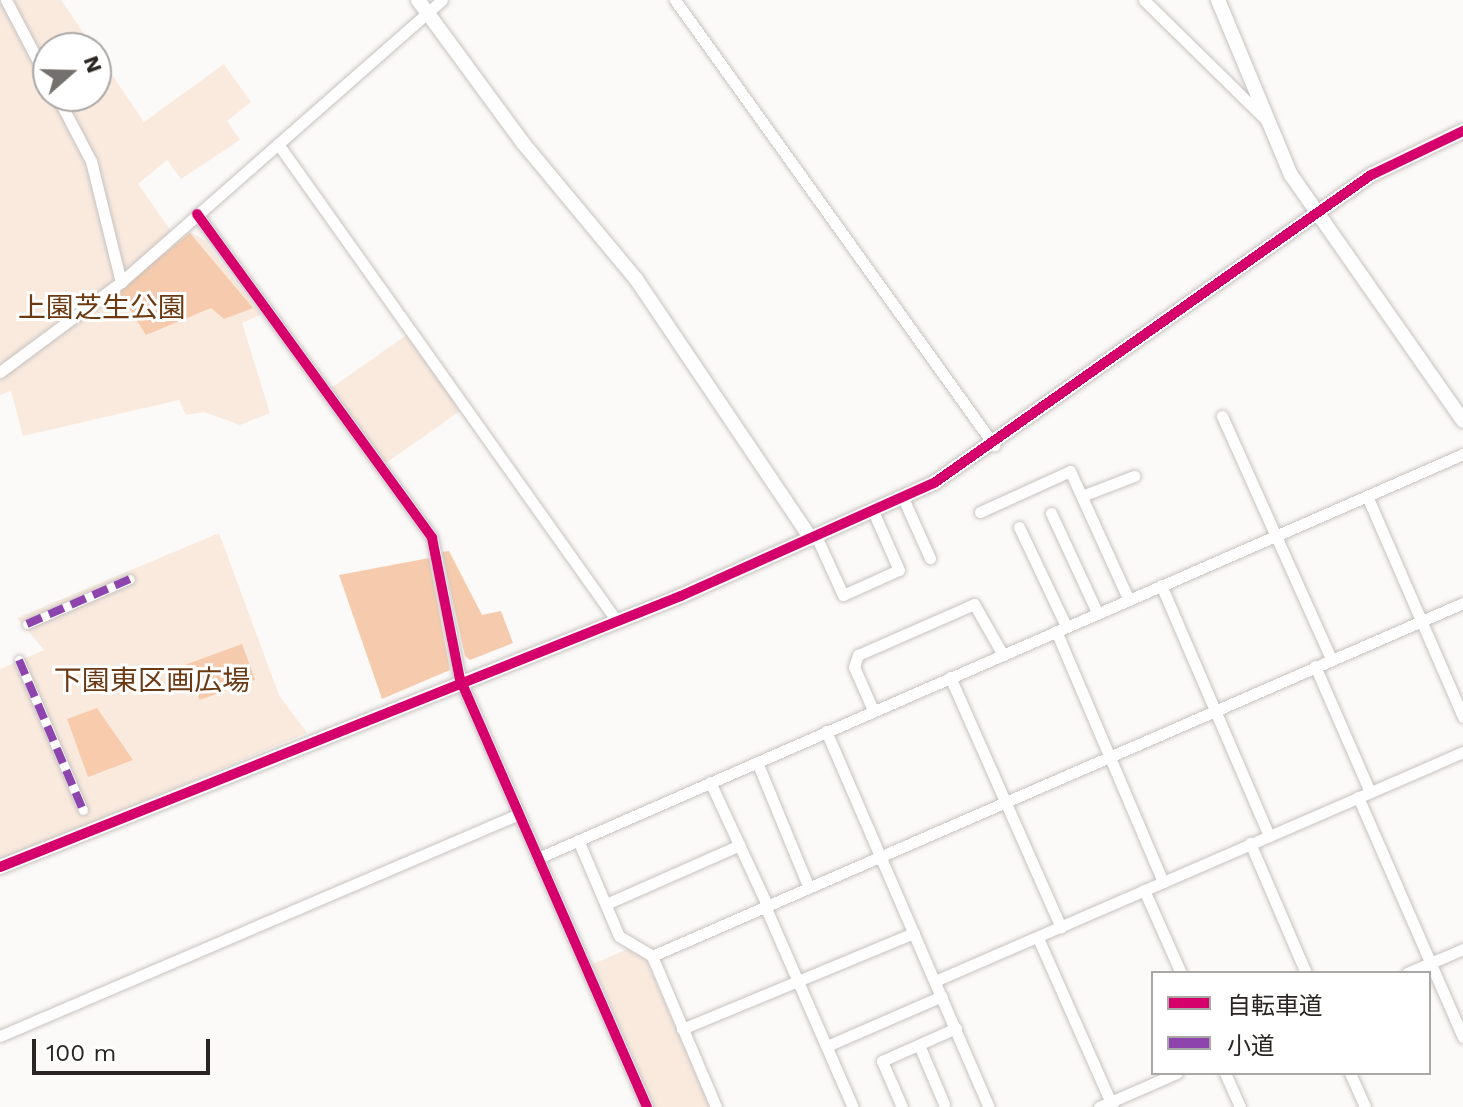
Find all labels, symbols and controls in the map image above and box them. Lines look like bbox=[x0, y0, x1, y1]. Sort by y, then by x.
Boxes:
north arrow bbox=[32, 32, 112, 112]
text: N bbox=[79, 52, 108, 76]
park label: 上園芝生公園 bbox=[18, 291, 186, 325]
park label: 下園東区画広場 bbox=[54, 664, 250, 698]
legend bbox=[1151, 971, 1431, 1075]
text: 自転車道 bbox=[1227, 992, 1323, 1020]
scale bar bbox=[36, 1023, 214, 1073]
text: 小道 bbox=[1227, 1032, 1275, 1060]
text: 100 m bbox=[46, 1039, 116, 1067]

